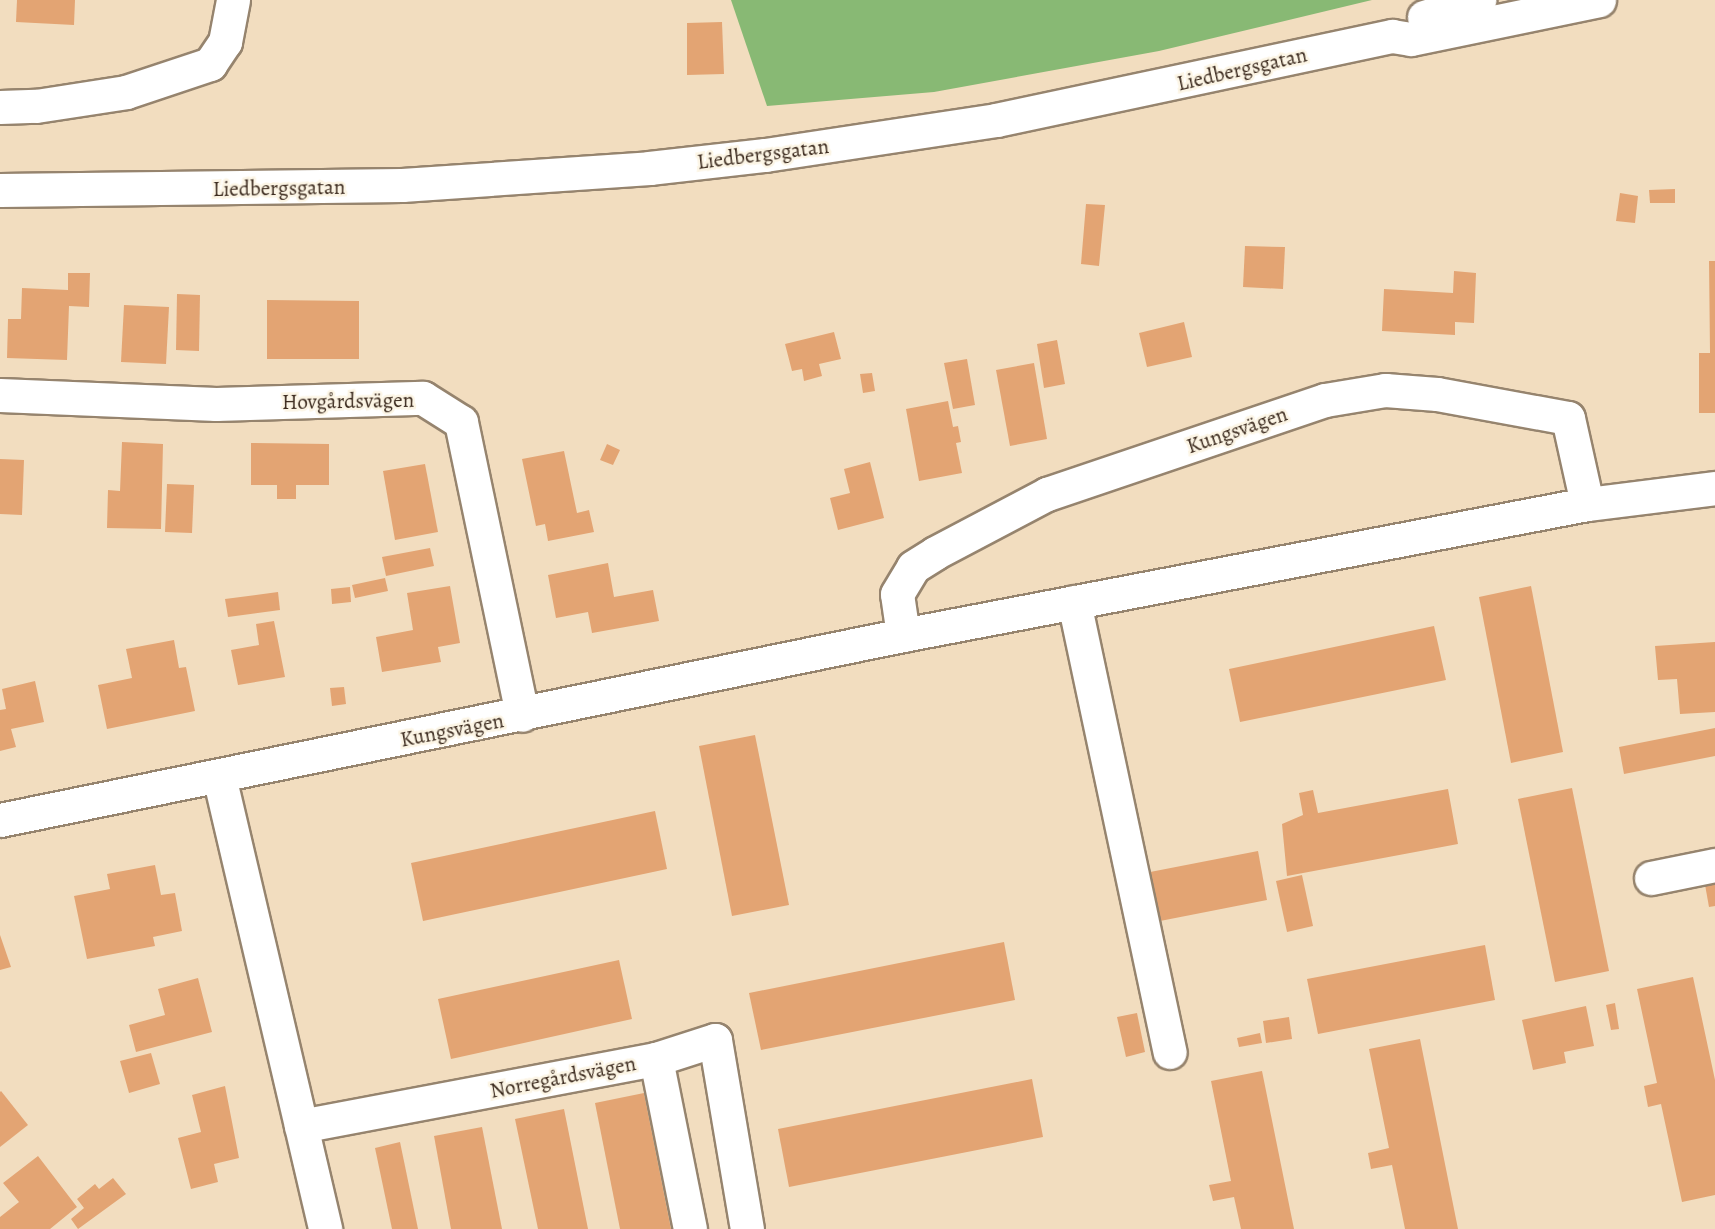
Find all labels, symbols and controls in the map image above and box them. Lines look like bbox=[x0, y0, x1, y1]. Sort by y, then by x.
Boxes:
street label: Liedbergsgatan bbox=[1175, 42, 1309, 96]
street label: Liedbergsgatan bbox=[696, 133, 830, 175]
street label: Liedbergsgatan bbox=[212, 174, 346, 202]
street label: Hovgårdsvägen bbox=[282, 387, 414, 415]
street label: Kungsvägen bbox=[1183, 401, 1291, 459]
street label: Kungsvägen bbox=[398, 708, 506, 752]
street label: Norregårdsvägen bbox=[488, 1051, 638, 1103]

